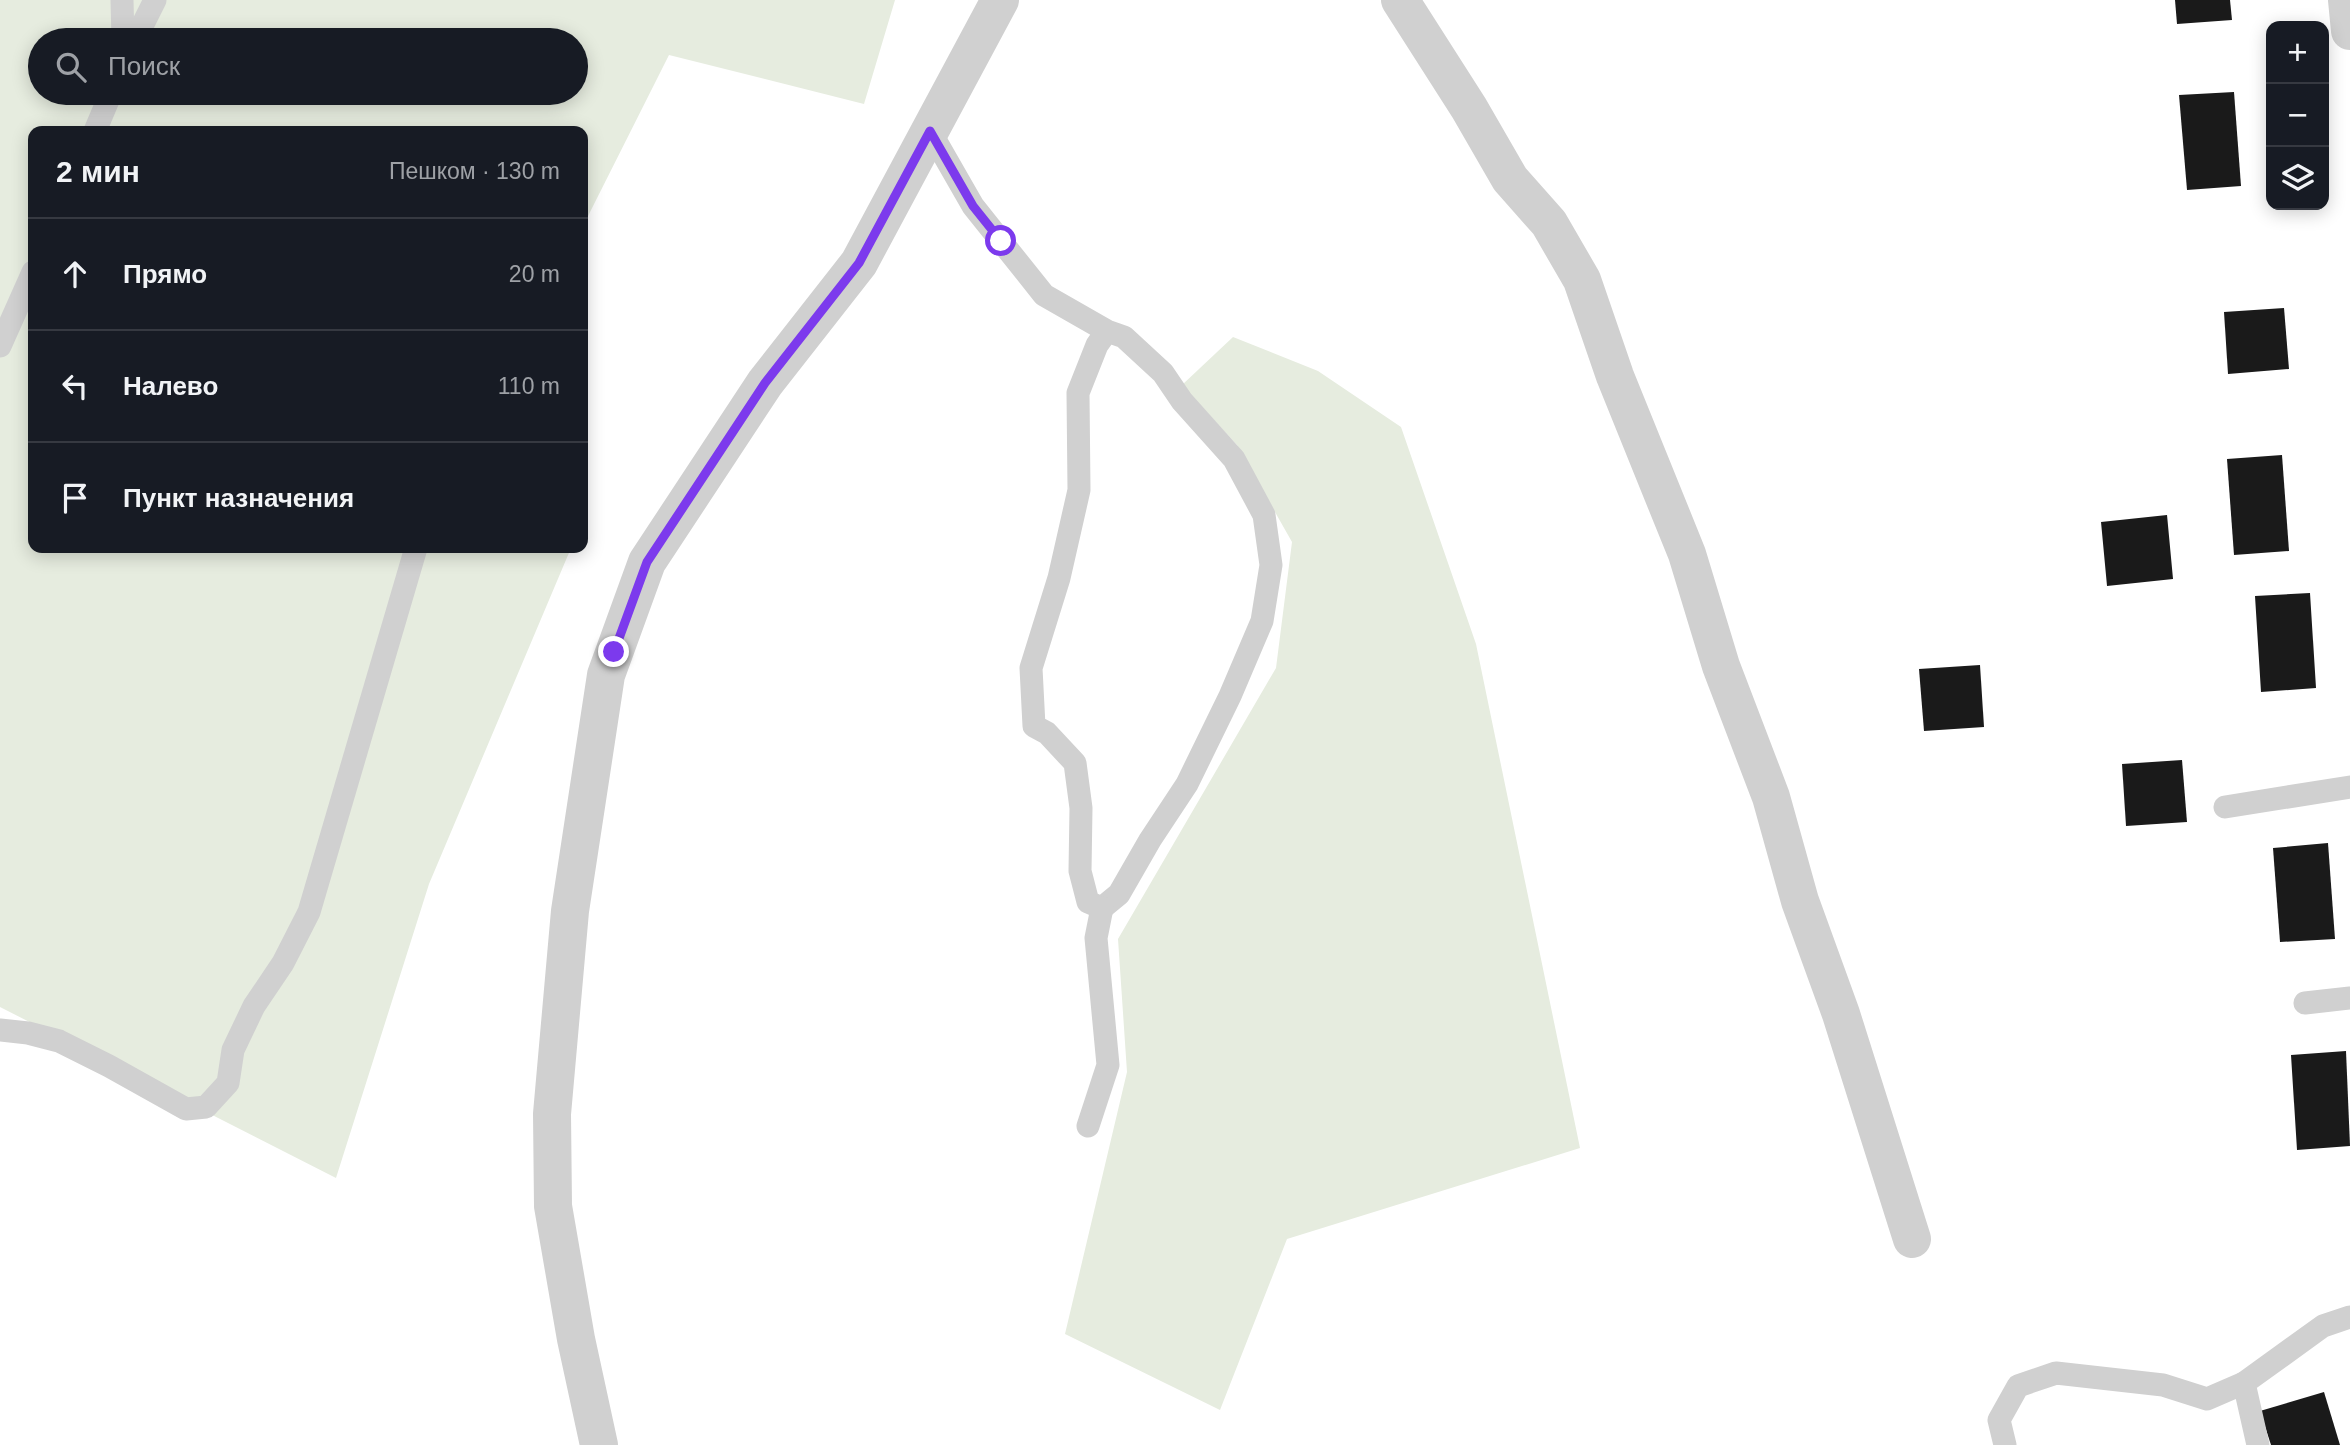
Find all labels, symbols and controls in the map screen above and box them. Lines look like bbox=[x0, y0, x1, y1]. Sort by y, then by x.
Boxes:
map controls bbox=[2266, 21, 2329, 210]
button: + bbox=[2266, 21, 2329, 84]
search box bbox=[28, 28, 588, 105]
icon: search bbox=[52, 48, 90, 86]
text: Поиск bbox=[108, 51, 180, 81]
button: − bbox=[2266, 84, 2329, 147]
button: layers bbox=[2266, 147, 2329, 210]
text: 2 мин bbox=[56, 155, 140, 188]
text: Пешком · 130 m bbox=[389, 158, 560, 184]
route start bbox=[985, 225, 1016, 256]
icon: ahead bbox=[56, 255, 94, 293]
text: Прямо bbox=[123, 259, 207, 289]
text: 20 m bbox=[509, 261, 560, 287]
icon: left bbox=[56, 367, 94, 405]
text: Налево bbox=[123, 371, 218, 401]
text: 110 m bbox=[498, 373, 560, 399]
icon: arrive bbox=[56, 479, 94, 517]
text: Пункт назначения bbox=[123, 483, 354, 513]
route end bbox=[598, 636, 629, 667]

